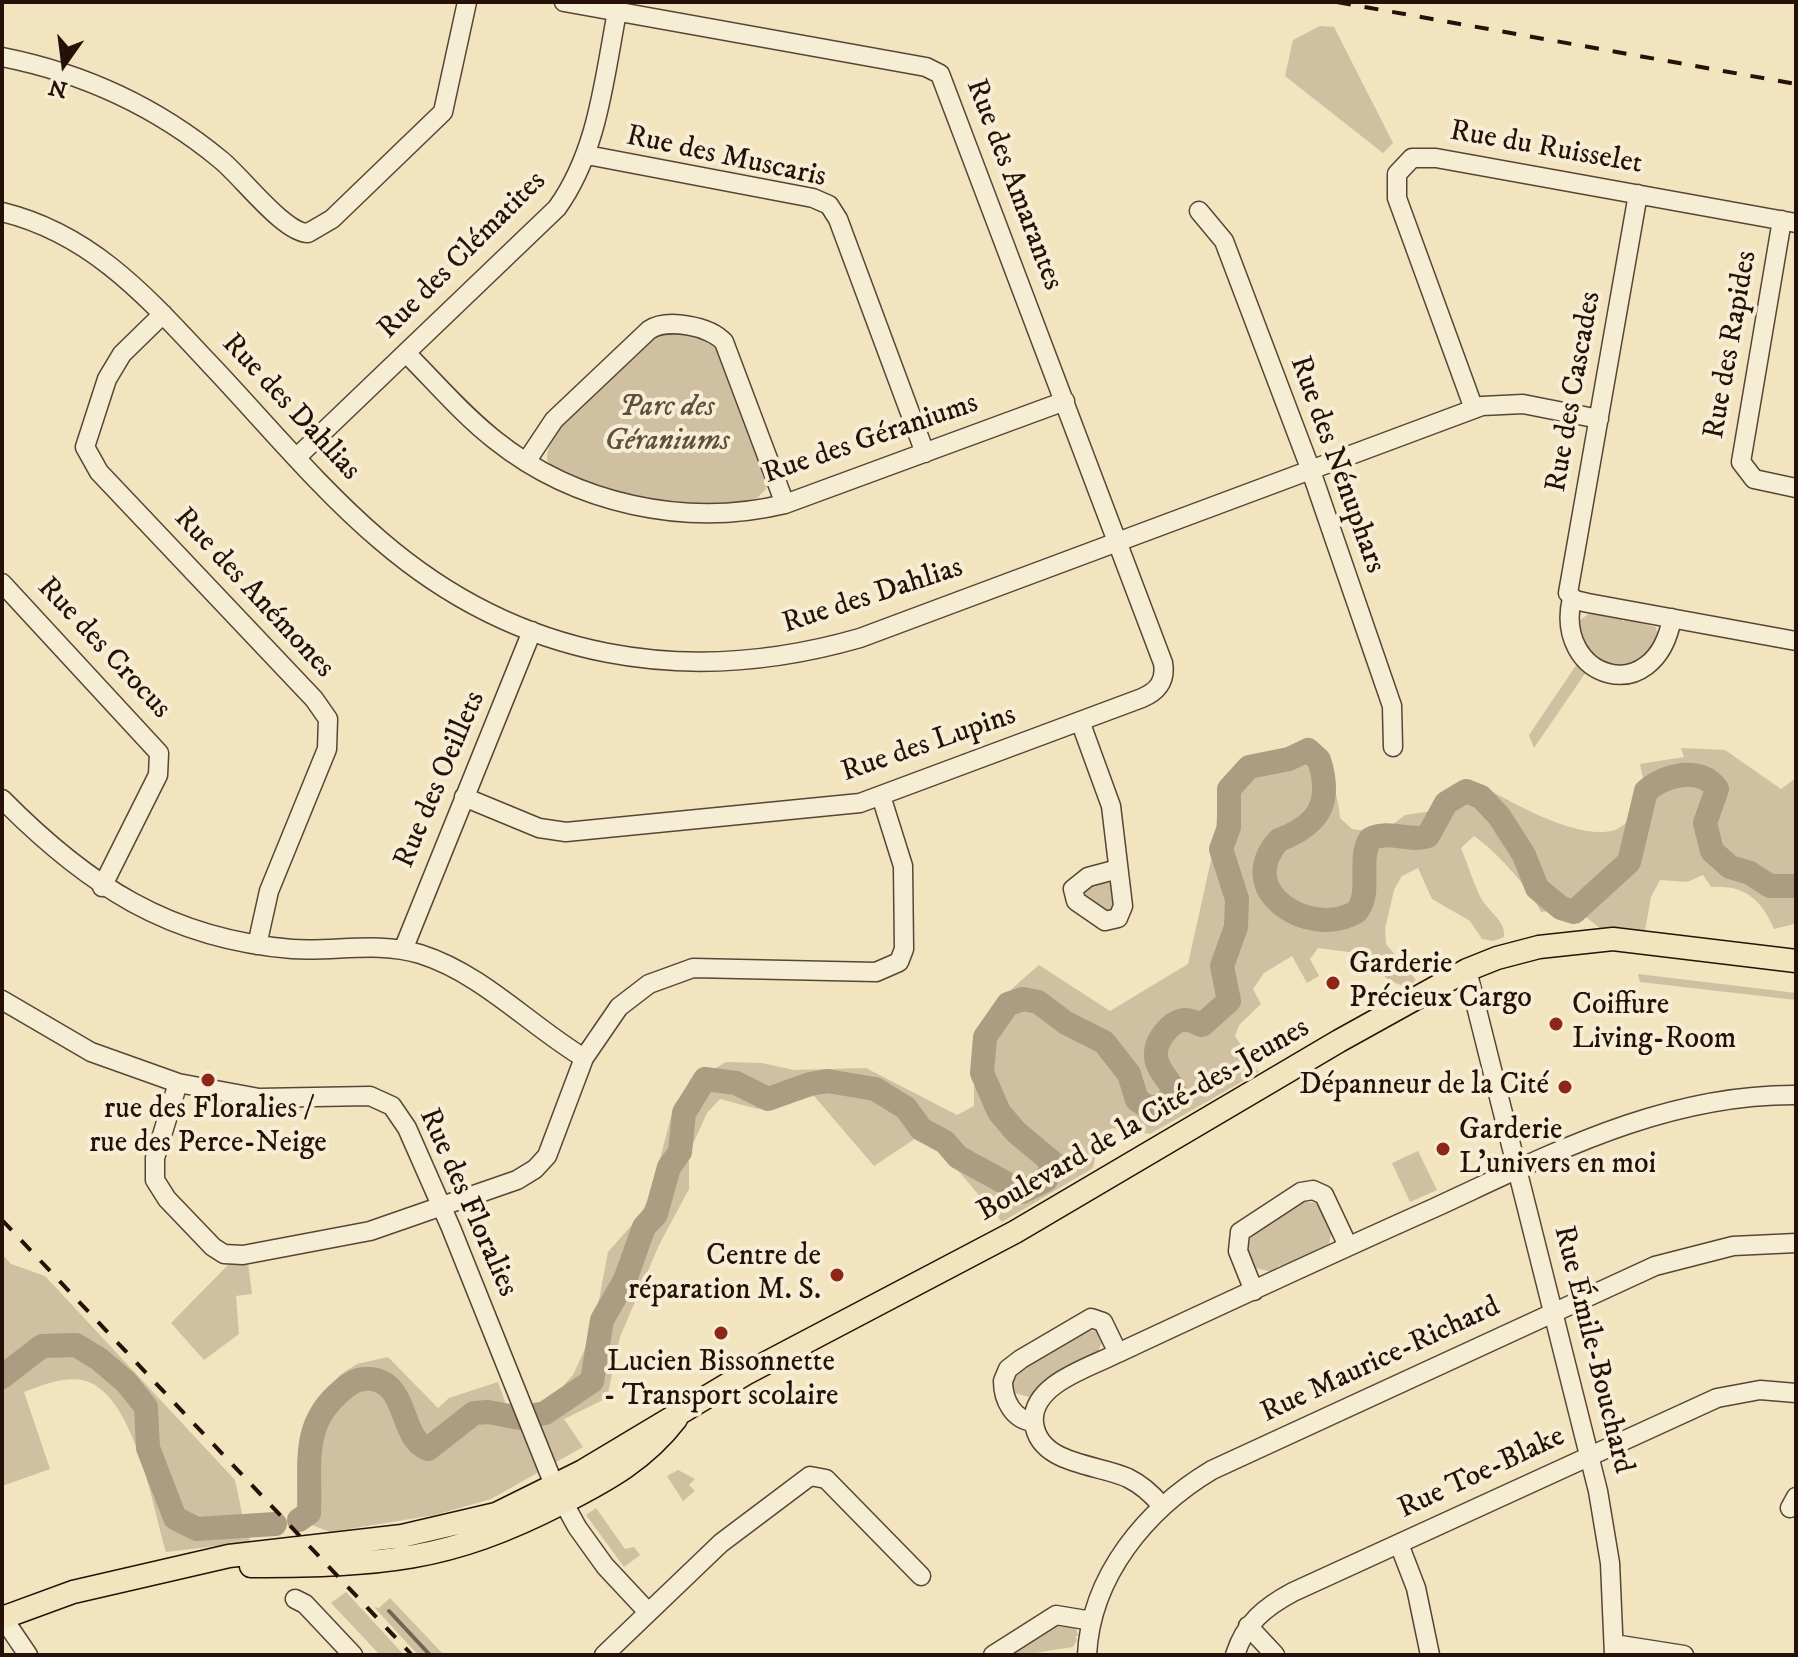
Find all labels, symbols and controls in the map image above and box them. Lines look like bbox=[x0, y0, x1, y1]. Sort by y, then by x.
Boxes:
north arrow bbox=[24, 24, 104, 104]
text: N bbox=[46, 72, 70, 103]
street label: Rue des Amarantes bbox=[956, 74, 1070, 296]
street label: Rue du Ruisselet bbox=[1447, 114, 1645, 184]
street label: Rue des Muscaris bbox=[623, 119, 829, 197]
street label: Rue des Clématites bbox=[371, 164, 555, 348]
street label: Rue des Rapides bbox=[1698, 248, 1766, 442]
street label: Rue des Cascades bbox=[1540, 289, 1610, 495]
street label: Rue des Dahlias bbox=[213, 327, 367, 489]
street label: Rue des Nénuphars bbox=[1280, 352, 1392, 578]
street label: Rue des Géraniums bbox=[759, 386, 983, 494]
park label: Parc des Géraniums bbox=[604, 391, 730, 462]
street label: Rue des Anémones bbox=[165, 502, 341, 686]
street label: Rue des Dahlias bbox=[778, 551, 968, 643]
street label: Rue des Crocus bbox=[28, 571, 178, 727]
street label: Rue des Oeillets bbox=[388, 686, 494, 874]
street label: Rue des Lupins bbox=[837, 698, 1021, 792]
place label: Garderie Précieux Cargo bbox=[1349, 948, 1532, 1018]
marker: Garderie Précieux Cargo bbox=[1324, 974, 1342, 992]
place label: Coiffure Living-Room bbox=[1572, 989, 1736, 1060]
street label: Boulevard de la Cité-des-Jeunes bbox=[972, 1011, 1316, 1231]
marker: Coiffure Living-Room bbox=[1547, 1015, 1565, 1033]
place label: Dépanneur de la Cité bbox=[1299, 1069, 1549, 1105]
marker: rue des Floralies / rue des Perce-Neige bbox=[199, 1071, 217, 1089]
marker: Dépanneur de la Cité bbox=[1556, 1078, 1574, 1096]
place label: rue des Floralies / rue des Perce-Neige bbox=[89, 1093, 327, 1164]
street label: Rue des Floralies bbox=[409, 1103, 525, 1303]
place label: Garderie L'univers en moi bbox=[1459, 1114, 1656, 1184]
marker: Garderie L'univers en moi bbox=[1434, 1140, 1452, 1158]
street label: Rue Émile-Bouchard bbox=[1544, 1223, 1640, 1477]
place label: Centre de réparation M. S. bbox=[628, 1240, 821, 1310]
marker: Centre de réparation M. S. bbox=[828, 1266, 846, 1284]
street label: Rue Maurice-Richard bbox=[1256, 1290, 1506, 1432]
marker: Lucien Bissonnette - Transport scolaire bbox=[712, 1324, 730, 1342]
place label: Lucien Bissonnette - Transport scolaire bbox=[603, 1346, 839, 1416]
street label: Rue Toe-Blake bbox=[1393, 1420, 1571, 1528]

